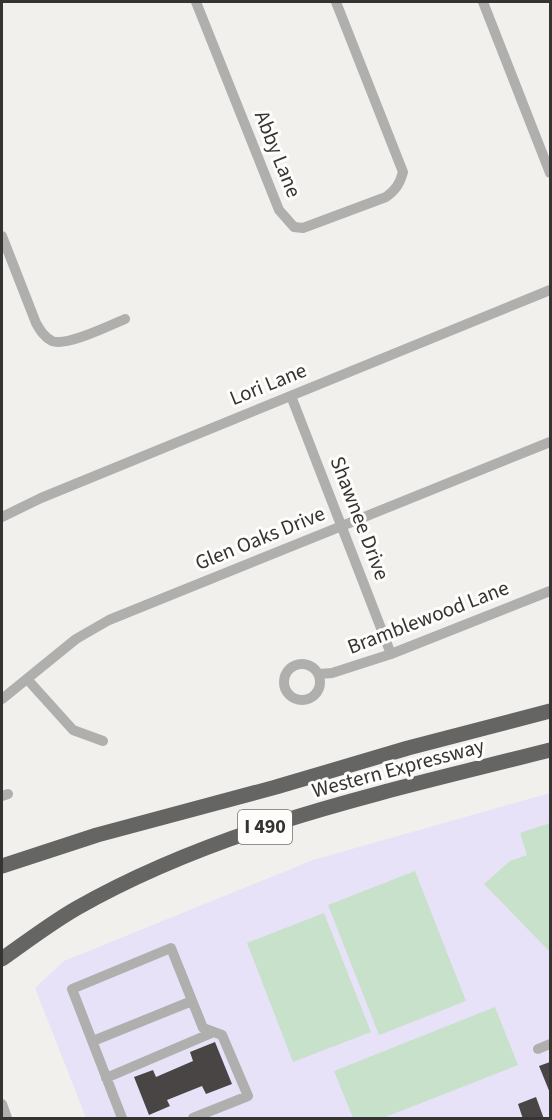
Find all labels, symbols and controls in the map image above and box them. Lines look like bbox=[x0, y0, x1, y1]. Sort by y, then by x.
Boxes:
street label: Abby Lane bbox=[247, 106, 309, 202]
street label: Lori Lane bbox=[225, 355, 311, 413]
street label: Shawnee Drive bbox=[323, 452, 397, 584]
street label: Glen Oaks Drive bbox=[190, 498, 330, 578]
street label: Bramblewood Lane bbox=[343, 572, 513, 662]
street label: Western Expressway bbox=[308, 731, 488, 805]
road number: I 490 bbox=[238, 810, 292, 844]

